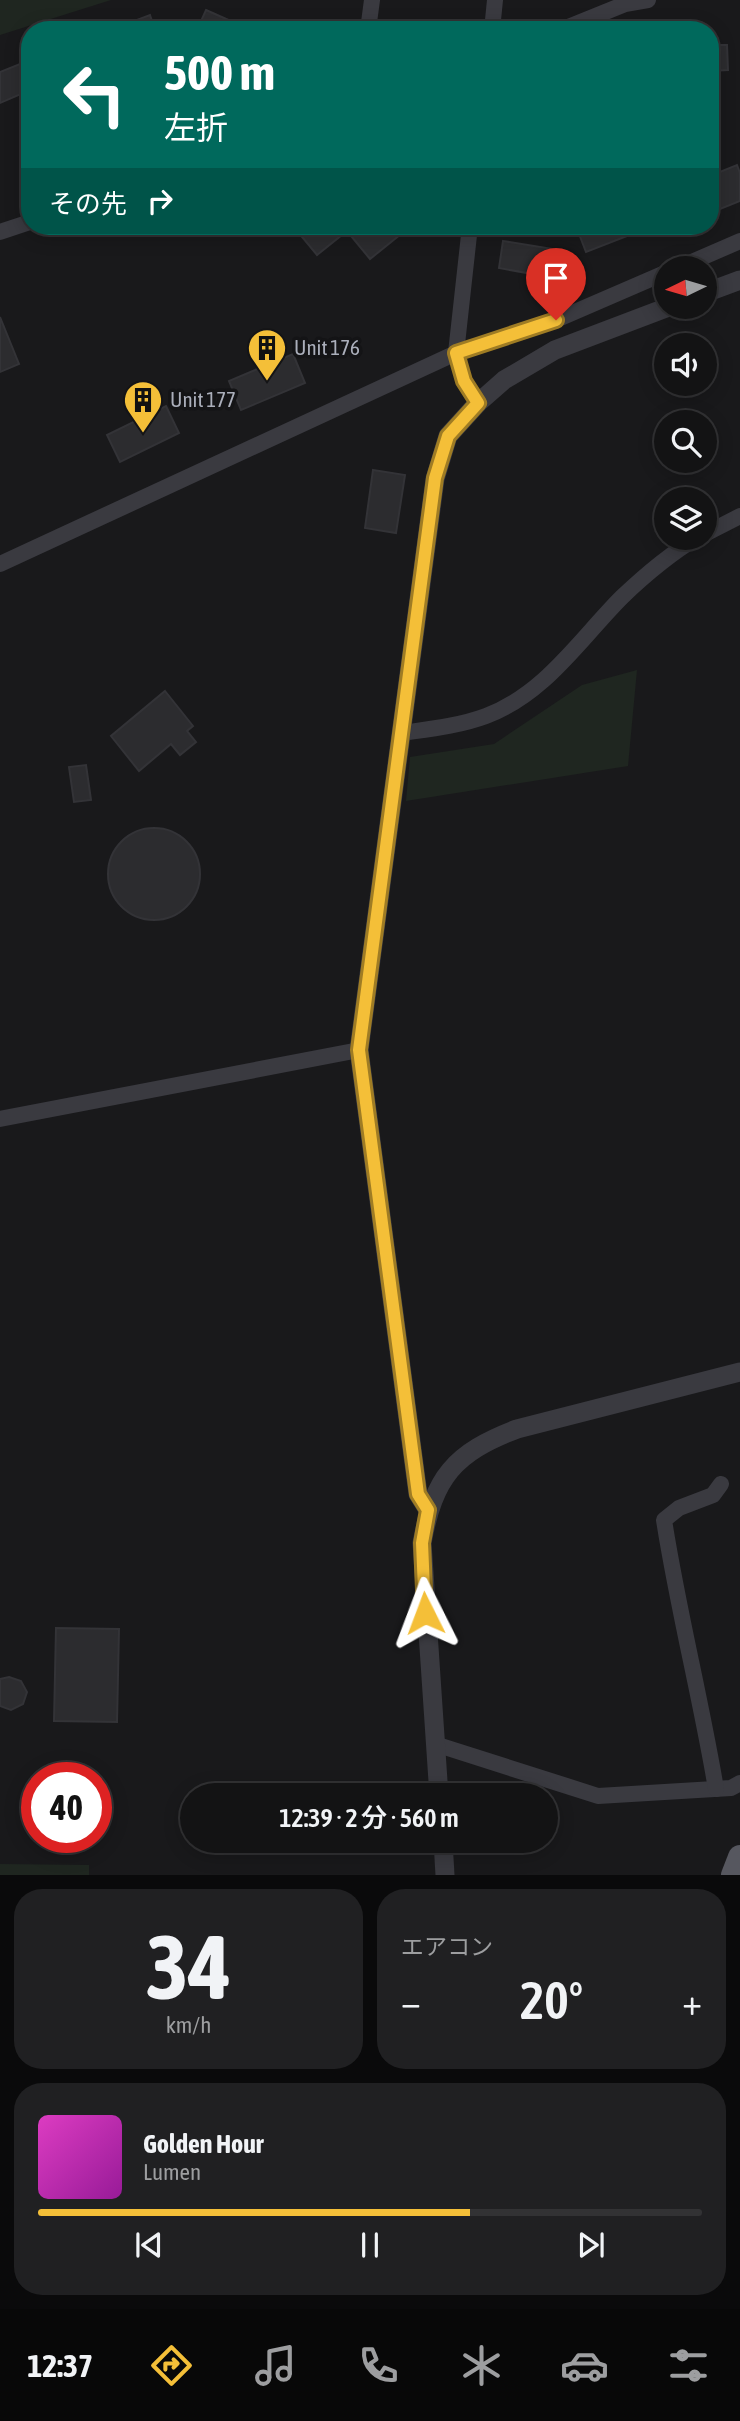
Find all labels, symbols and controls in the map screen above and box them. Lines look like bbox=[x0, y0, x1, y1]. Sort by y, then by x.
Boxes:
text: 500 m bbox=[164, 44, 275, 100]
icon: left bbox=[49, 49, 140, 140]
text: 左折 bbox=[164, 109, 228, 146]
icon: right bbox=[141, 182, 179, 220]
text: その先 bbox=[49, 189, 127, 219]
pin bbox=[526, 248, 586, 320]
north arrow bbox=[654, 256, 718, 318]
map controls bbox=[654, 256, 717, 550]
icon: arrive bbox=[537, 259, 575, 297]
building icon: Unit 176 bbox=[246, 327, 288, 382]
button: sound bbox=[654, 333, 717, 396]
place label: Unit 176 bbox=[294, 335, 360, 359]
building icon: Unit 177 bbox=[122, 379, 164, 434]
place label: Unit 177 bbox=[170, 387, 236, 411]
button: search bbox=[654, 410, 717, 473]
button: layers bbox=[654, 487, 717, 550]
position arrow bbox=[388, 1576, 462, 1650]
speed limit sign: 40 bbox=[21, 1762, 112, 1853]
text: 12:39 · 2 分 · 560 m bbox=[279, 1803, 459, 1833]
text: 34 bbox=[146, 1914, 231, 2018]
text: エアコン bbox=[401, 1934, 493, 1960]
text: 20° bbox=[520, 1970, 583, 2030]
text: − bbox=[401, 1980, 421, 2023]
text: + bbox=[682, 1980, 702, 2023]
text: km/h bbox=[166, 2012, 211, 2038]
text: Golden Hour bbox=[143, 2129, 263, 2159]
text: Lumen bbox=[143, 2159, 201, 2185]
icon: previous bbox=[130, 2226, 168, 2264]
icon: pause bbox=[351, 2226, 389, 2264]
icon: next bbox=[572, 2226, 610, 2264]
icon: directions bbox=[147, 2341, 196, 2390]
icon: music bbox=[251, 2341, 300, 2390]
icon: phone bbox=[354, 2341, 403, 2390]
icon: climate bbox=[457, 2341, 506, 2390]
icon: car bbox=[560, 2341, 609, 2390]
icon: filters bbox=[664, 2341, 713, 2390]
text: 12:37 bbox=[27, 2347, 93, 2384]

